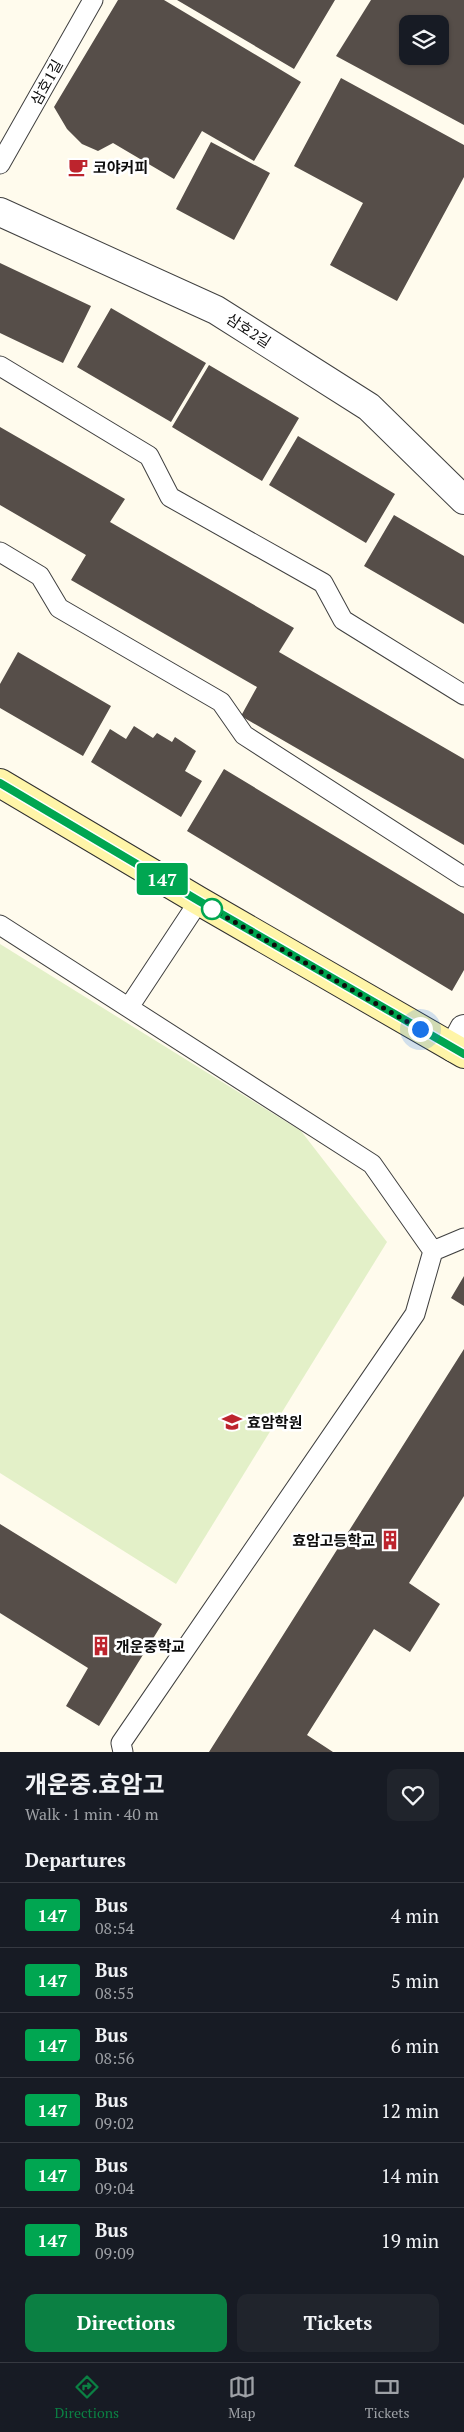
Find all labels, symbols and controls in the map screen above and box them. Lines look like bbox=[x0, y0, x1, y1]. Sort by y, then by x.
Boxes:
map controls bbox=[399, 15, 449, 65]
button: layers bbox=[399, 15, 449, 65]
street label: 삼호1길 bbox=[25, 56, 67, 108]
cafe icon: 코야커피 bbox=[67, 156, 89, 178]
place label: 코야커피 bbox=[93, 157, 148, 177]
street label: 삼호2길 bbox=[223, 308, 275, 352]
line badge: 147 bbox=[133, 863, 191, 895]
text: 147 bbox=[147, 867, 177, 891]
unlabelled marker bbox=[201, 898, 223, 920]
your location bbox=[408, 1017, 433, 1042]
school or university icon: 효암학원 bbox=[221, 1411, 243, 1433]
place label: 효암학원 bbox=[247, 1412, 302, 1432]
building icon: 효암고등학교 bbox=[379, 1529, 401, 1551]
place label: 효암고등학교 bbox=[292, 1530, 375, 1550]
building icon: 개운중학교 bbox=[90, 1635, 112, 1657]
place label: 개운중학교 bbox=[116, 1636, 185, 1656]
text: 개운중.효암고 bbox=[25, 1768, 165, 1800]
button: heart bbox=[387, 1769, 439, 1821]
text: Walk · 1 min · 40 m bbox=[25, 1803, 159, 1825]
text: Departures bbox=[25, 1847, 126, 1872]
text: Bus bbox=[95, 1892, 128, 1917]
text: 147 bbox=[37, 1903, 68, 1927]
text: 4 min bbox=[391, 1903, 439, 1928]
text: 08:54 bbox=[95, 1917, 134, 1939]
text: Bus bbox=[95, 1957, 128, 1982]
text: 147 bbox=[37, 1968, 68, 1992]
text: 5 min bbox=[391, 1968, 439, 1993]
text: 08:55 bbox=[95, 1982, 134, 2004]
text: Bus bbox=[95, 2022, 128, 2047]
text: 147 bbox=[37, 2033, 68, 2057]
text: 6 min bbox=[391, 2033, 439, 2058]
text: 08:56 bbox=[95, 2047, 134, 2069]
text: Bus bbox=[95, 2087, 128, 2112]
text: 147 bbox=[37, 2098, 68, 2122]
text: 12 min bbox=[381, 2098, 439, 2123]
text: 09:02 bbox=[95, 2112, 134, 2134]
text: Bus bbox=[95, 2152, 128, 2177]
text: 147 bbox=[37, 2163, 68, 2187]
text: 14 min bbox=[381, 2163, 439, 2188]
text: 09:04 bbox=[95, 2177, 134, 2199]
text: Bus bbox=[95, 2217, 128, 2242]
text: 147 bbox=[37, 2228, 68, 2252]
text: 19 min bbox=[381, 2228, 439, 2253]
text: 09:09 bbox=[95, 2242, 134, 2264]
button: Directions bbox=[25, 2294, 227, 2352]
button: Tickets bbox=[237, 2294, 439, 2352]
tab: Directions bbox=[54, 2373, 119, 2422]
tab: Map bbox=[228, 2373, 256, 2422]
tab: Tickets bbox=[365, 2373, 410, 2422]

